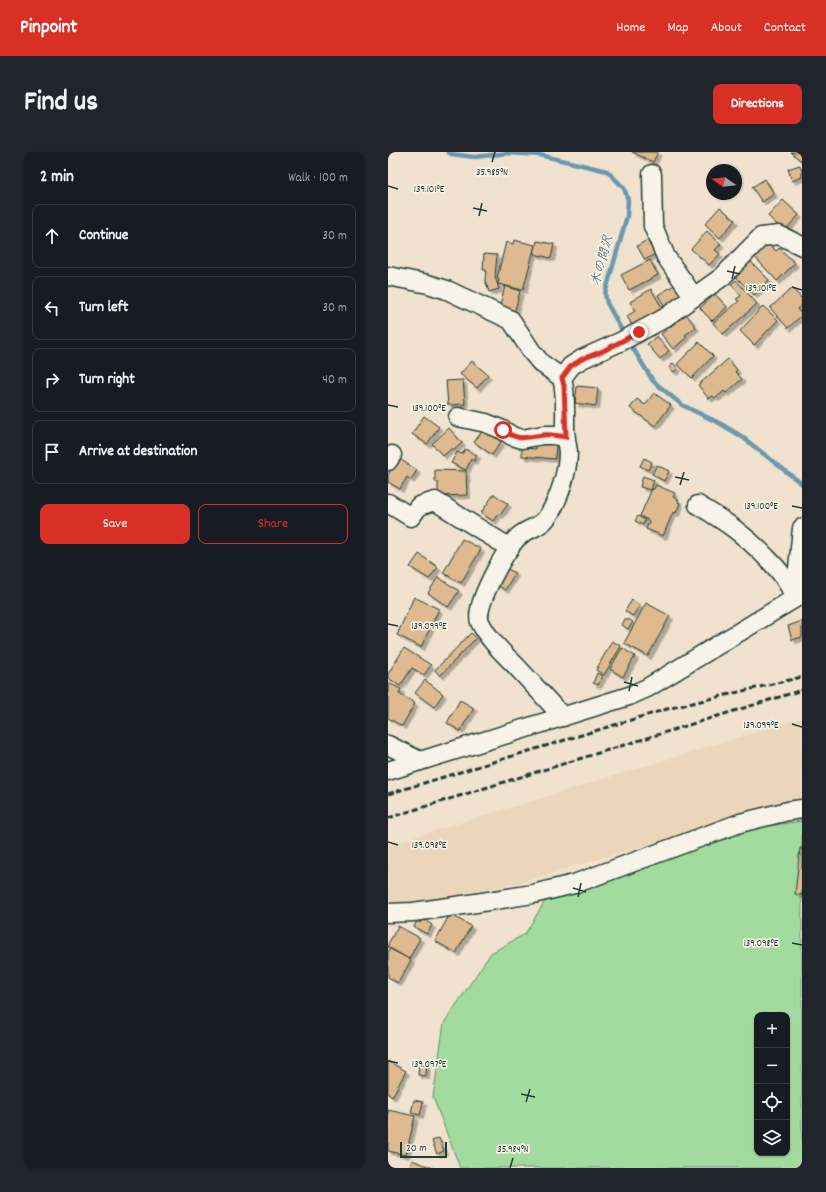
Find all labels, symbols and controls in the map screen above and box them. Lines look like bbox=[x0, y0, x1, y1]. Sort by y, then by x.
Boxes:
text: Pinpoint bbox=[20, 15, 77, 42]
text: Home bbox=[616, 18, 645, 38]
text: Map bbox=[667, 18, 689, 38]
text: About bbox=[711, 18, 742, 38]
text: Contact bbox=[764, 18, 806, 38]
text: Find us bbox=[24, 84, 98, 124]
button: Directions bbox=[713, 84, 802, 124]
north arrow bbox=[706, 164, 742, 200]
text: 2 min bbox=[40, 166, 74, 190]
text: 35.985°N bbox=[476, 166, 508, 180]
text: Walk · 100 m bbox=[288, 169, 348, 188]
text: 139.101°E bbox=[414, 183, 445, 197]
icon: ahead bbox=[41, 225, 63, 247]
text: Continue bbox=[79, 225, 128, 247]
text: 30 m bbox=[322, 227, 347, 246]
water label: 木の間沢 bbox=[587, 232, 619, 289]
text: 139.101°E bbox=[746, 282, 777, 296]
icon: left bbox=[41, 297, 63, 319]
text: Turn left bbox=[79, 297, 128, 319]
text: 30 m bbox=[322, 299, 347, 318]
route end bbox=[630, 323, 648, 341]
icon: right bbox=[41, 369, 63, 391]
text: Turn right bbox=[79, 369, 135, 391]
text: 40 m bbox=[323, 371, 347, 390]
text: 139.100°E bbox=[412, 402, 446, 416]
route start bbox=[494, 421, 512, 439]
icon: arrive bbox=[41, 441, 63, 463]
text: Arrive at destination bbox=[79, 441, 197, 463]
text: 139.100°E bbox=[744, 500, 778, 514]
button: Save bbox=[40, 504, 190, 544]
button: Share bbox=[198, 504, 348, 544]
text: 139.099°E bbox=[411, 620, 447, 634]
text: 139.099°E bbox=[743, 719, 779, 733]
text: 139.098°E bbox=[412, 839, 447, 853]
text: 139.098°E bbox=[744, 937, 779, 951]
map controls bbox=[754, 1012, 790, 1156]
button: + bbox=[754, 1012, 790, 1048]
button: − bbox=[754, 1048, 790, 1084]
text: 139.097°E bbox=[412, 1058, 447, 1072]
button: locate bbox=[754, 1084, 790, 1120]
button: layers bbox=[754, 1120, 790, 1156]
scale bar bbox=[400, 1140, 447, 1159]
text: 20 m bbox=[406, 1141, 427, 1157]
text: 35.984°N bbox=[497, 1143, 529, 1157]

